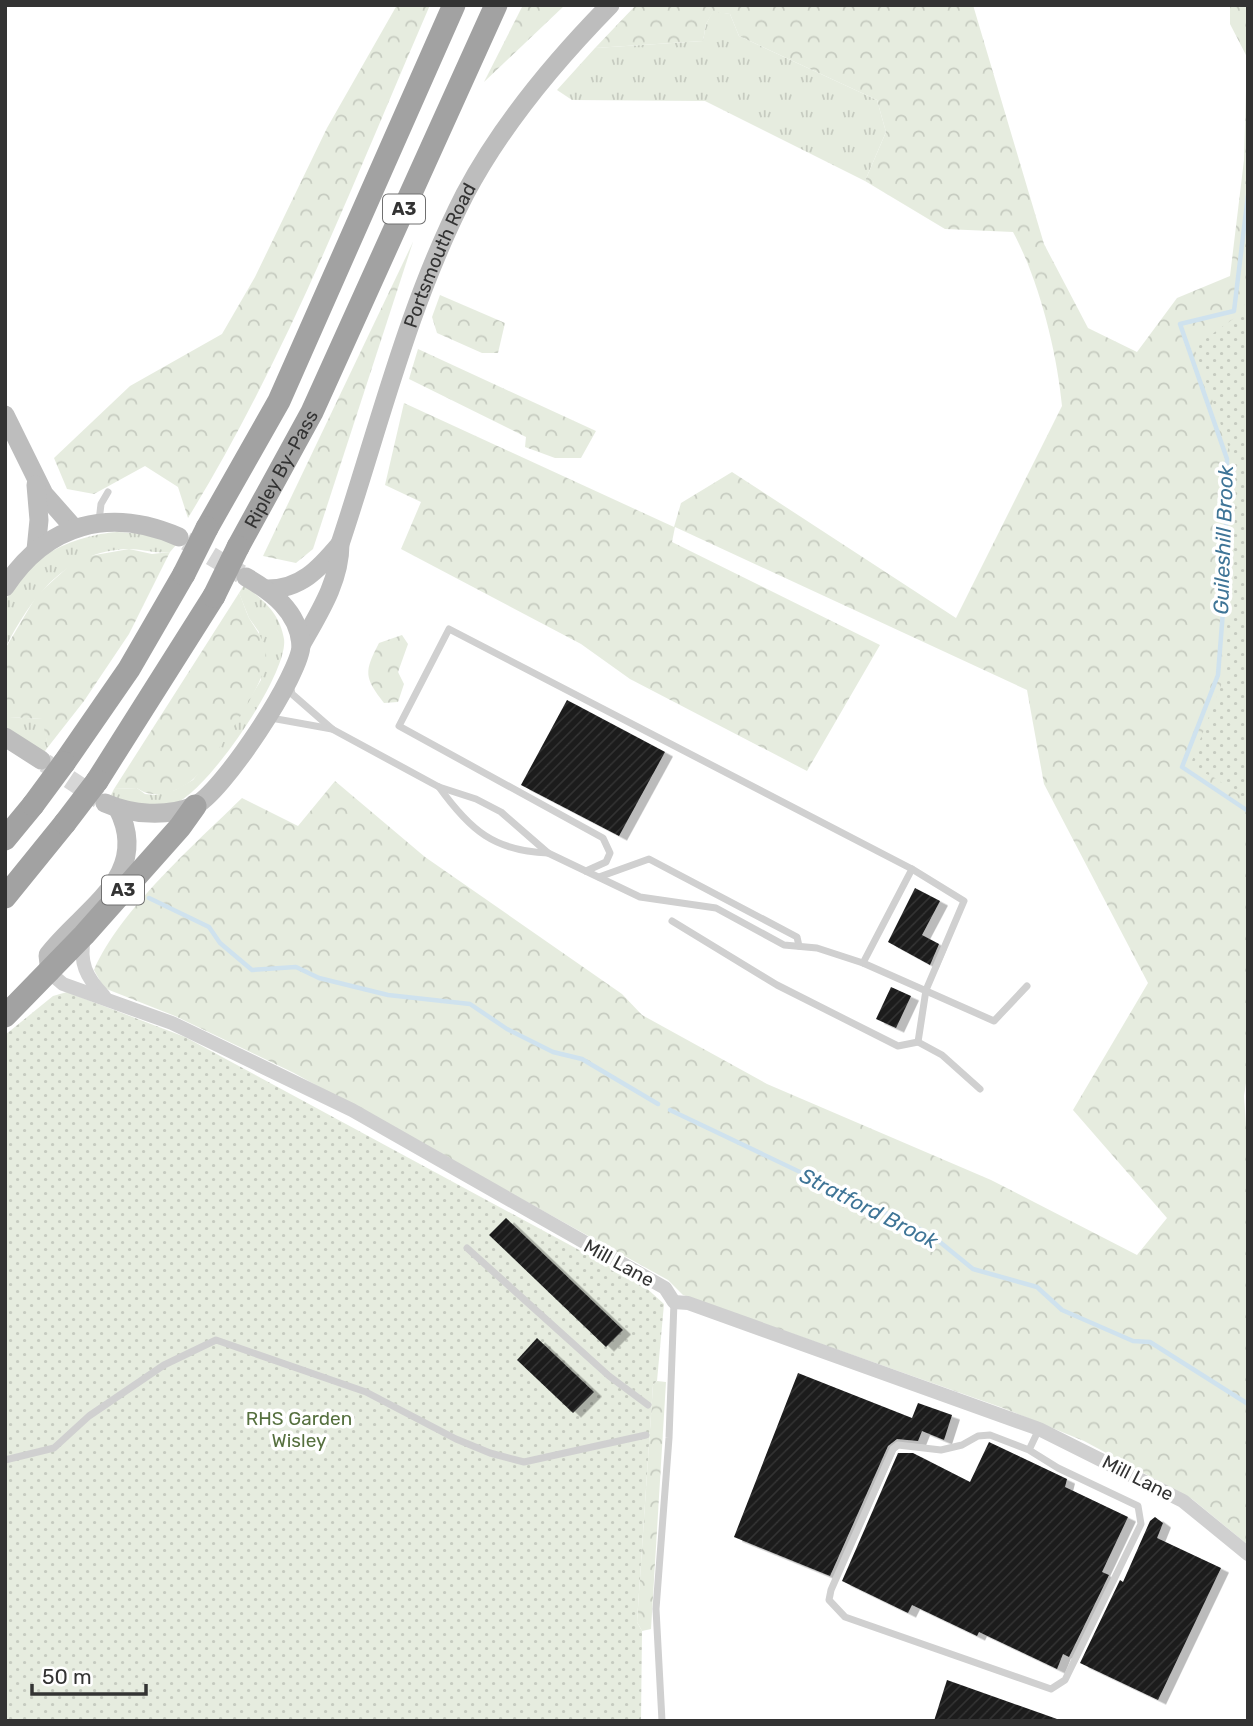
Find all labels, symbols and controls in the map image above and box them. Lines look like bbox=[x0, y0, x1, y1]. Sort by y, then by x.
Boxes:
street label: Portsmouth Road bbox=[398, 179, 480, 331]
road number: A3 bbox=[383, 194, 425, 224]
street label: Ripley By-Pass bbox=[239, 406, 323, 532]
water label: Guileshill Brook bbox=[1208, 464, 1238, 615]
road number: A3 bbox=[102, 876, 144, 904]
water label: Stratford Brook bbox=[796, 1162, 943, 1254]
street label: Mill Lane bbox=[580, 1234, 658, 1292]
park label: RHS Garden Wisley bbox=[246, 1407, 352, 1452]
street label: Mill Lane bbox=[1099, 1450, 1177, 1506]
scale bar bbox=[32, 1652, 145, 1696]
text: 50 m bbox=[42, 1664, 92, 1689]

